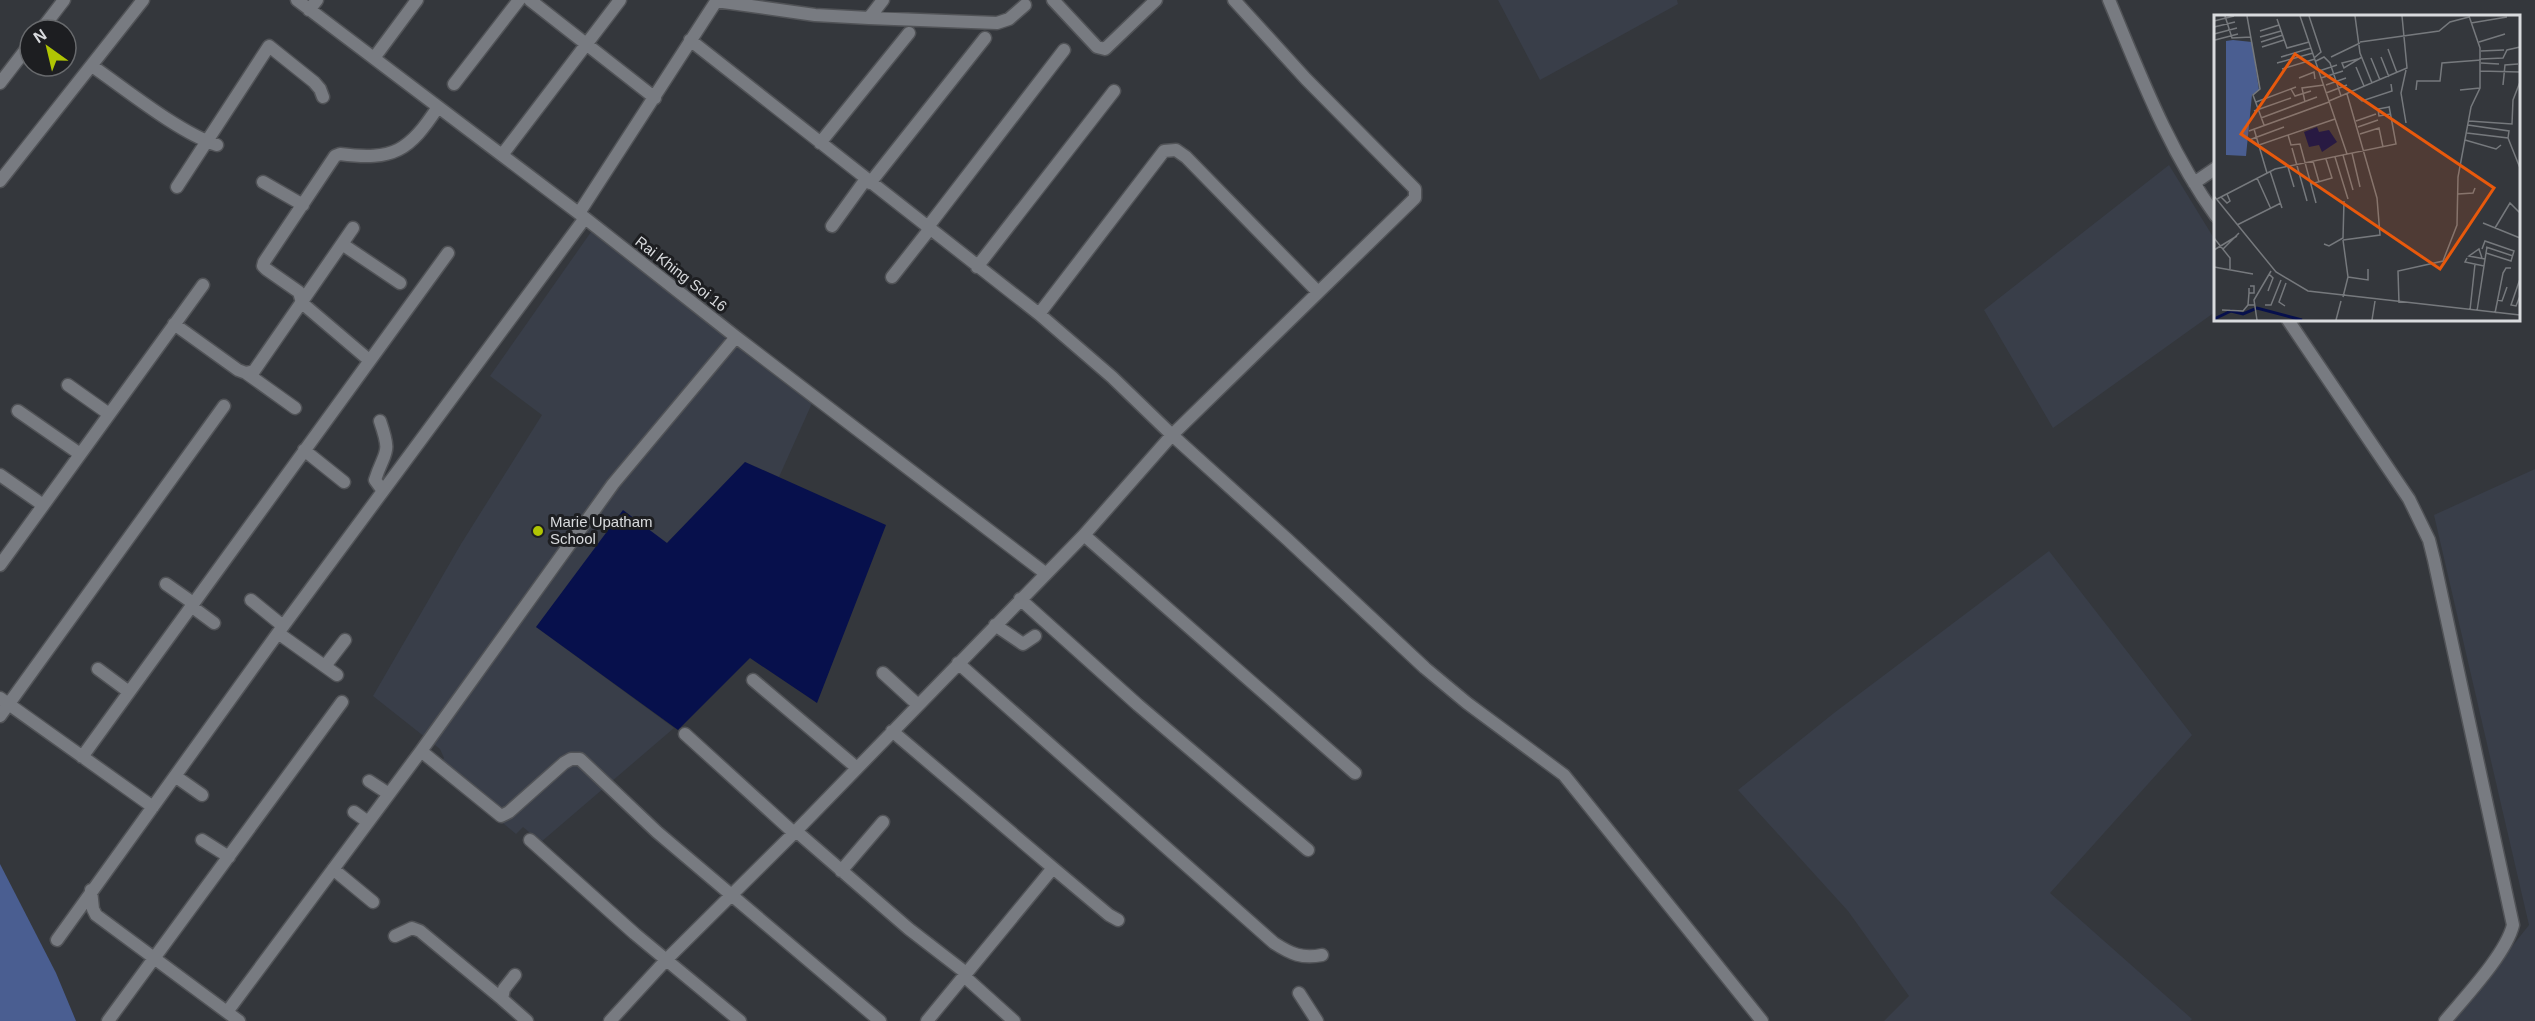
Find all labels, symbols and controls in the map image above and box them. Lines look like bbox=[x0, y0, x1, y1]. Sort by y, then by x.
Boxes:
inset map bbox=[2214, 15, 2520, 321]
north arrow bbox=[18, 18, 78, 78]
text: N bbox=[30, 26, 49, 46]
street label: Rai Khing Soi 16 bbox=[632, 233, 731, 315]
place label: Marie Upatham School bbox=[550, 513, 653, 547]
marker: Marie Upatham School bbox=[531, 524, 545, 538]

